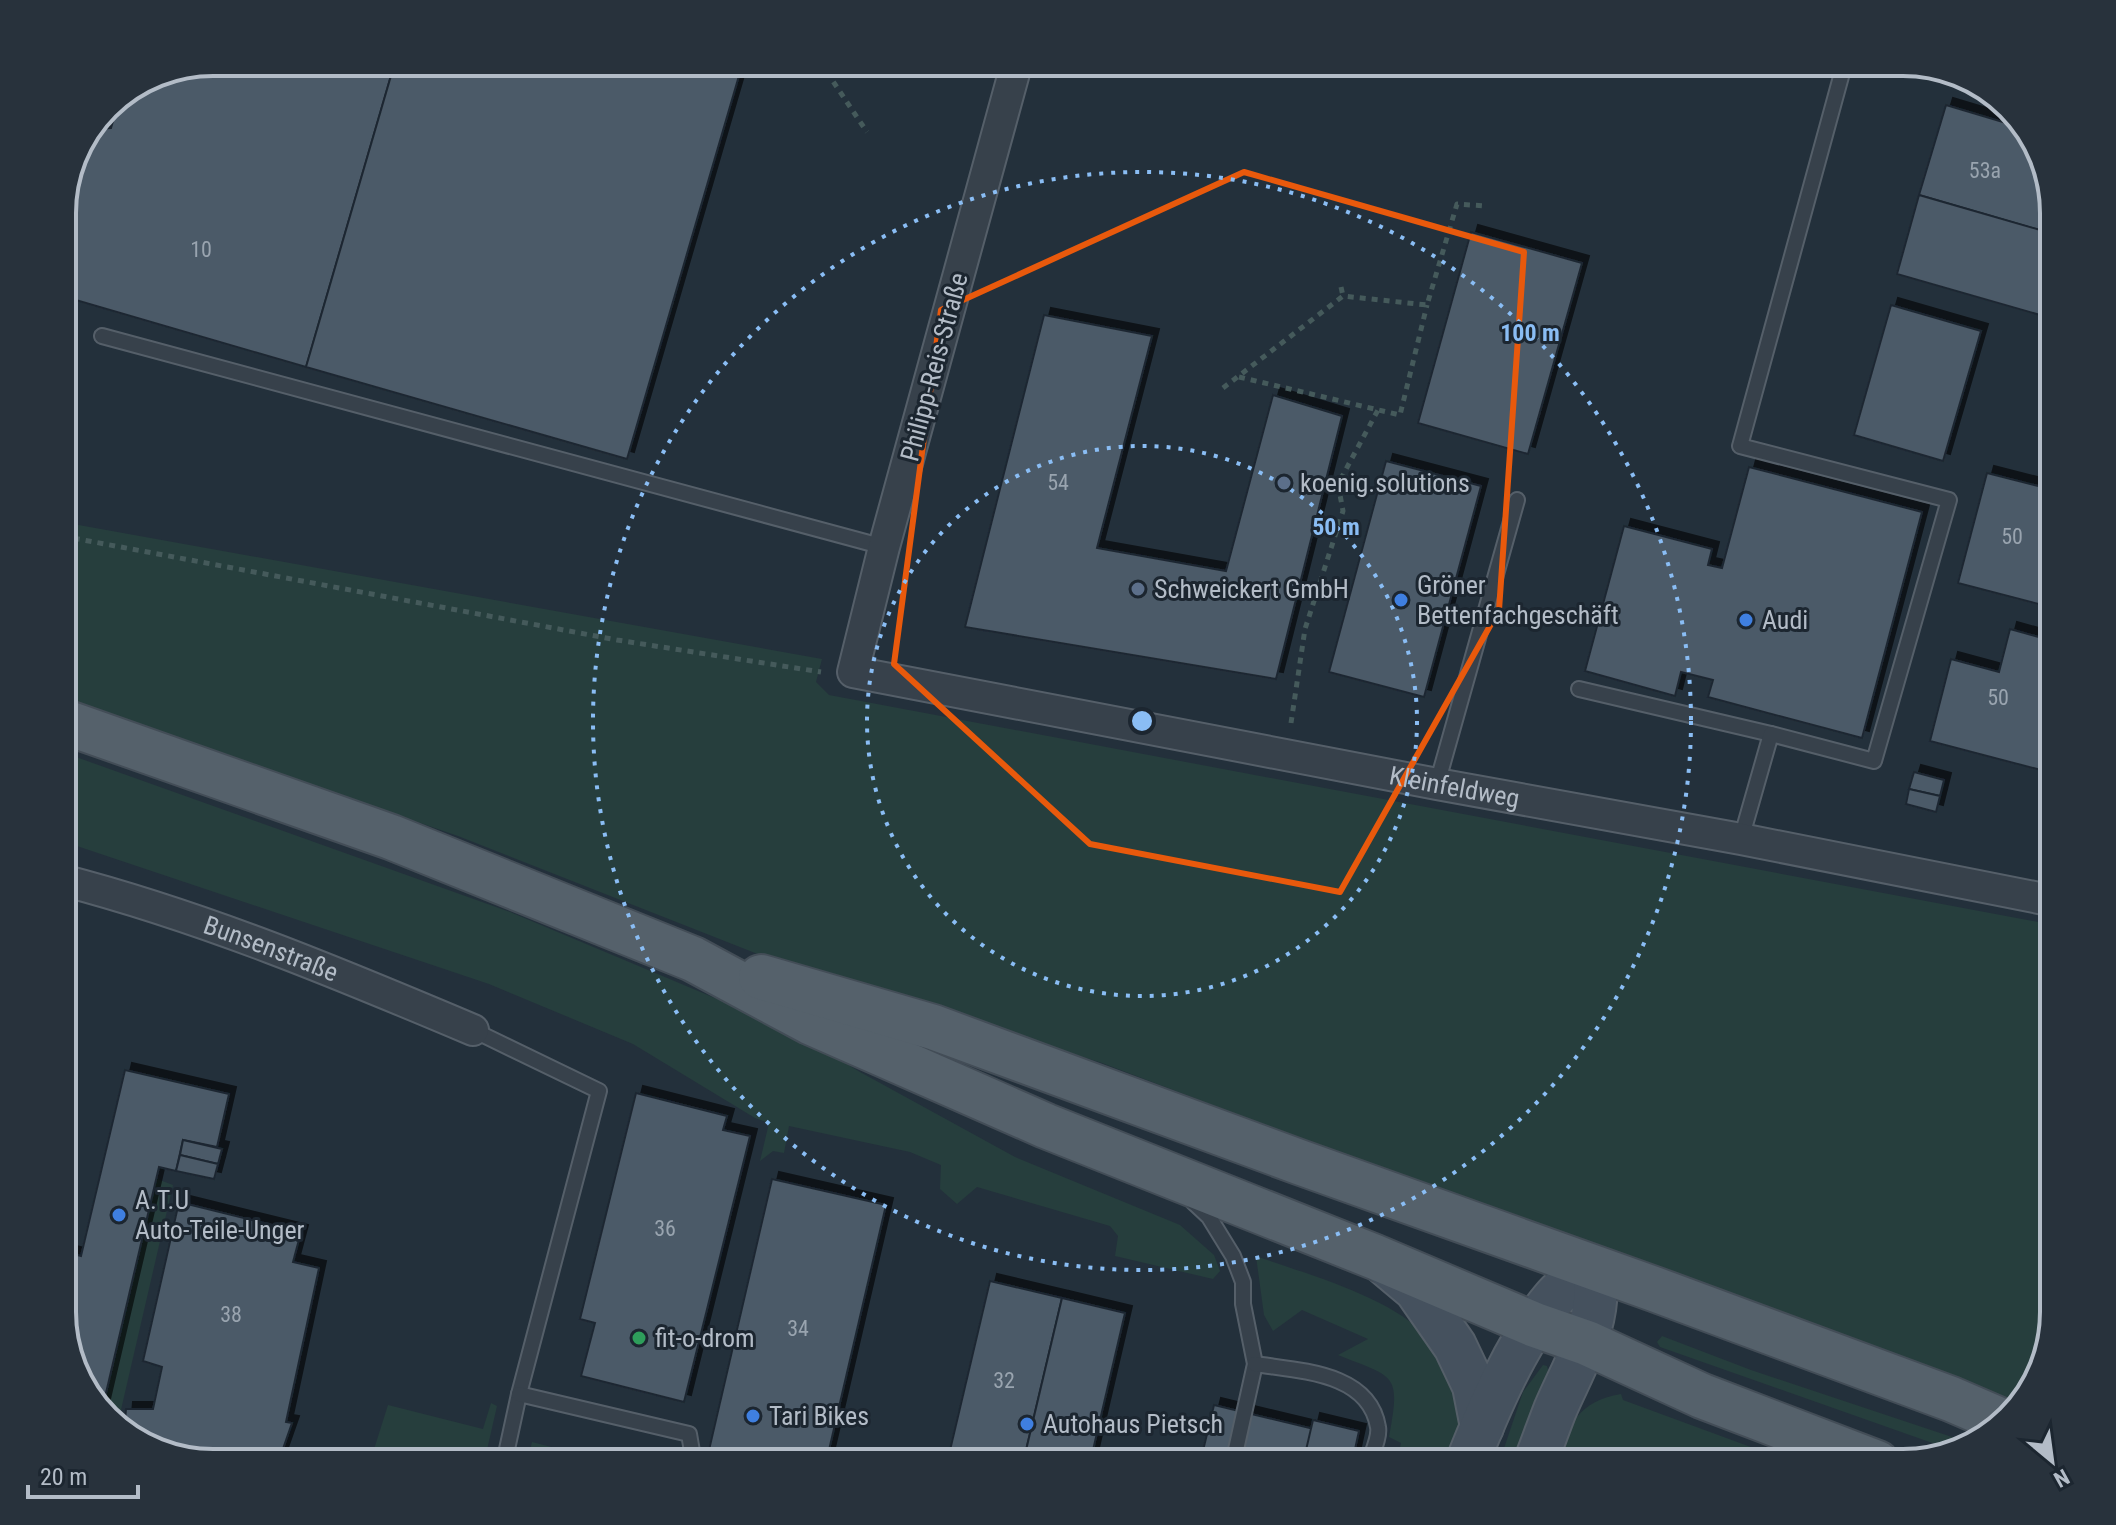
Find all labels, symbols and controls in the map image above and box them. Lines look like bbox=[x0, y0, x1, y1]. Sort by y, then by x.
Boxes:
house number: 53a bbox=[1969, 158, 2001, 183]
house number: 10 bbox=[190, 237, 212, 262]
street label: Philipp-Reis-Straße bbox=[894, 269, 974, 465]
text: 100 m bbox=[1500, 319, 1560, 347]
place label: koenig.solutions bbox=[1300, 468, 1470, 498]
house number: 54 bbox=[1047, 470, 1069, 495]
marker: koenig.solutions bbox=[1275, 474, 1293, 492]
text: 50 m bbox=[1312, 513, 1360, 541]
house number: 50 bbox=[2001, 524, 2023, 549]
place label: Gröner Bettenfachgeschäft bbox=[1417, 570, 1619, 630]
place label: Schweickert GmbH bbox=[1154, 574, 1349, 604]
marker: Schweickert GmbH bbox=[1129, 580, 1147, 598]
marker: Gröner Bettenfachgeschäft bbox=[1392, 591, 1410, 609]
place label: Audi bbox=[1762, 605, 1808, 635]
marker: Audi bbox=[1737, 611, 1755, 629]
house number: 50 bbox=[1987, 685, 2009, 710]
centre of rings bbox=[1128, 707, 1156, 735]
street label: Kleinfeldweg bbox=[1387, 760, 1522, 814]
street label: Bunsenstraße bbox=[200, 910, 343, 987]
place label: A.T.U Auto-Teile-Unger bbox=[135, 1185, 305, 1245]
marker: A.T.U Auto-Teile-Unger bbox=[110, 1206, 128, 1224]
house number: 36 bbox=[654, 1216, 676, 1241]
house number: 38 bbox=[220, 1302, 242, 1327]
house number: 34 bbox=[787, 1316, 809, 1341]
place label: fit-o-drom bbox=[655, 1323, 755, 1353]
marker: fit-o-drom bbox=[630, 1329, 648, 1347]
house number: 32 bbox=[993, 1368, 1015, 1393]
place label: Tari Bikes bbox=[769, 1401, 869, 1431]
marker: Tari Bikes bbox=[744, 1407, 762, 1425]
place label: Autohaus Pietsch bbox=[1043, 1409, 1223, 1439]
marker: Autohaus Pietsch bbox=[1018, 1415, 1036, 1433]
north arrow bbox=[2012, 1421, 2092, 1501]
scale bar bbox=[28, 1449, 138, 1499]
text: 20 m bbox=[40, 1463, 87, 1491]
text: N bbox=[2049, 1464, 2073, 1492]

